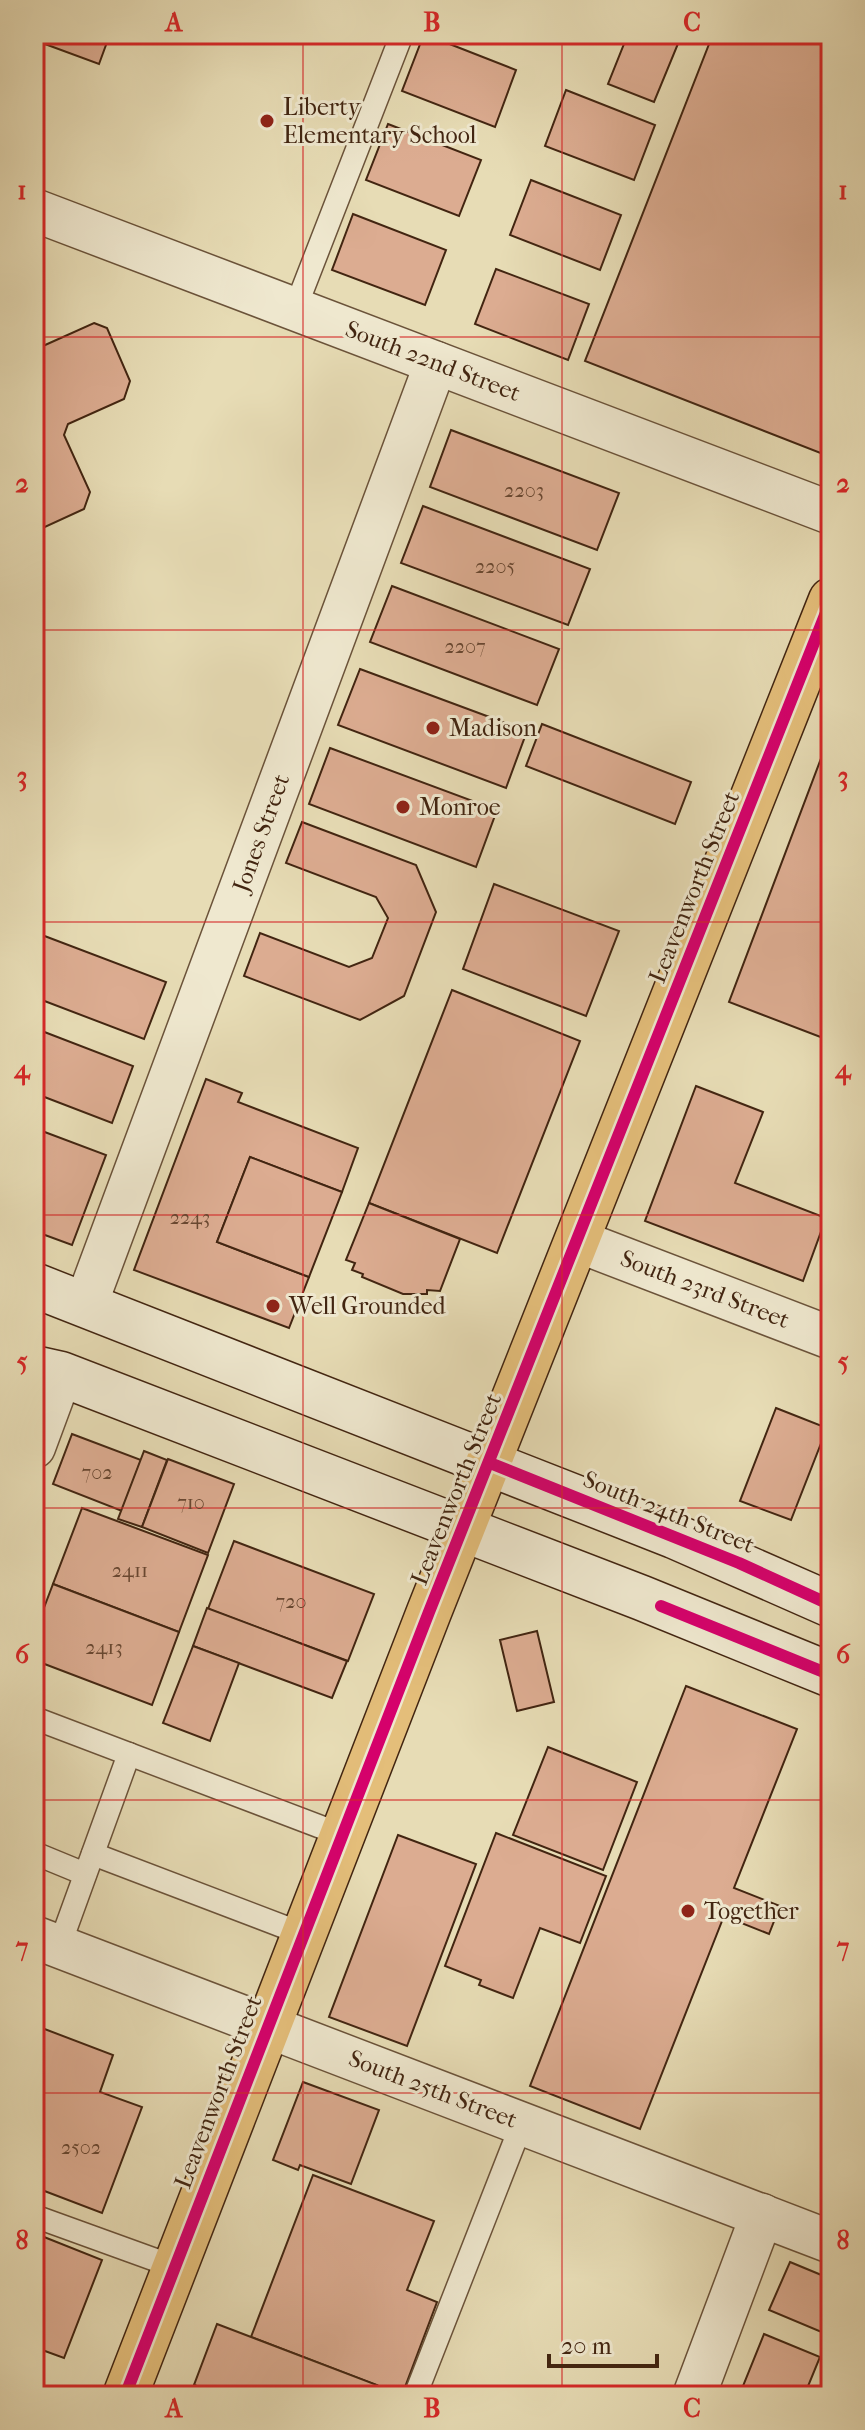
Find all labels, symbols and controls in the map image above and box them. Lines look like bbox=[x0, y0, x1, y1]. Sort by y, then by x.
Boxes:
text: A bbox=[164, 7, 184, 38]
text: B bbox=[424, 7, 441, 38]
text: C bbox=[683, 7, 701, 38]
place label: Liberty Elementary School bbox=[283, 93, 477, 149]
marker: Liberty Elementary School bbox=[258, 112, 276, 130]
text: 1 bbox=[17, 175, 27, 206]
text: 1 bbox=[838, 175, 848, 206]
street label: South 22nd Street bbox=[342, 315, 525, 407]
text: 2 bbox=[15, 468, 29, 499]
text: 2 bbox=[836, 468, 850, 499]
house number: 2203 bbox=[504, 479, 544, 502]
house number: 2205 bbox=[475, 555, 515, 578]
house number: 2207 bbox=[444, 635, 486, 658]
place label: Madison bbox=[449, 714, 537, 742]
marker: Madison bbox=[424, 719, 442, 737]
text: 3 bbox=[17, 761, 27, 792]
text: 3 bbox=[838, 761, 848, 792]
street label: Jones Street bbox=[226, 770, 295, 898]
street label: Leavenworth Street bbox=[643, 787, 745, 987]
place label: Monroe bbox=[419, 793, 501, 821]
marker: Monroe bbox=[394, 798, 412, 816]
text: 4 bbox=[13, 1054, 31, 1086]
text: 4 bbox=[834, 1054, 852, 1086]
house number: 2243 bbox=[170, 1206, 210, 1229]
street label: South 23rd Street bbox=[617, 1244, 794, 1334]
place label: Well Grounded bbox=[288, 1292, 447, 1320]
marker: Well Grounded bbox=[264, 1297, 282, 1315]
text: 5 bbox=[16, 1346, 28, 1377]
text: 5 bbox=[837, 1346, 849, 1377]
street label: Leavenworth Street bbox=[405, 1389, 507, 1589]
house number: 702 bbox=[82, 1461, 112, 1484]
street label: South 24th Street bbox=[579, 1465, 759, 1559]
house number: 710 bbox=[177, 1491, 205, 1514]
house number: 2411 bbox=[112, 1559, 148, 1582]
house number: 720 bbox=[276, 1590, 306, 1613]
house number: 2413 bbox=[85, 1636, 123, 1659]
text: 6 bbox=[15, 1639, 30, 1670]
text: 6 bbox=[836, 1639, 851, 1670]
place label: Together bbox=[704, 1897, 800, 1925]
marker: Together bbox=[679, 1902, 697, 1920]
text: 7 bbox=[15, 1932, 29, 1963]
text: 7 bbox=[836, 1932, 850, 1963]
street label: Leavenworth Street bbox=[168, 1991, 268, 2192]
street label: South 25th Street bbox=[345, 2044, 522, 2134]
house number: 2502 bbox=[61, 2136, 101, 2159]
text: 8 bbox=[15, 2225, 29, 2256]
text: 8 bbox=[836, 2225, 850, 2256]
scale bar bbox=[549, 2318, 657, 2368]
text: 20 m bbox=[561, 2332, 612, 2360]
text: A bbox=[164, 2393, 184, 2424]
text: B bbox=[424, 2393, 441, 2424]
text: C bbox=[683, 2393, 701, 2424]

